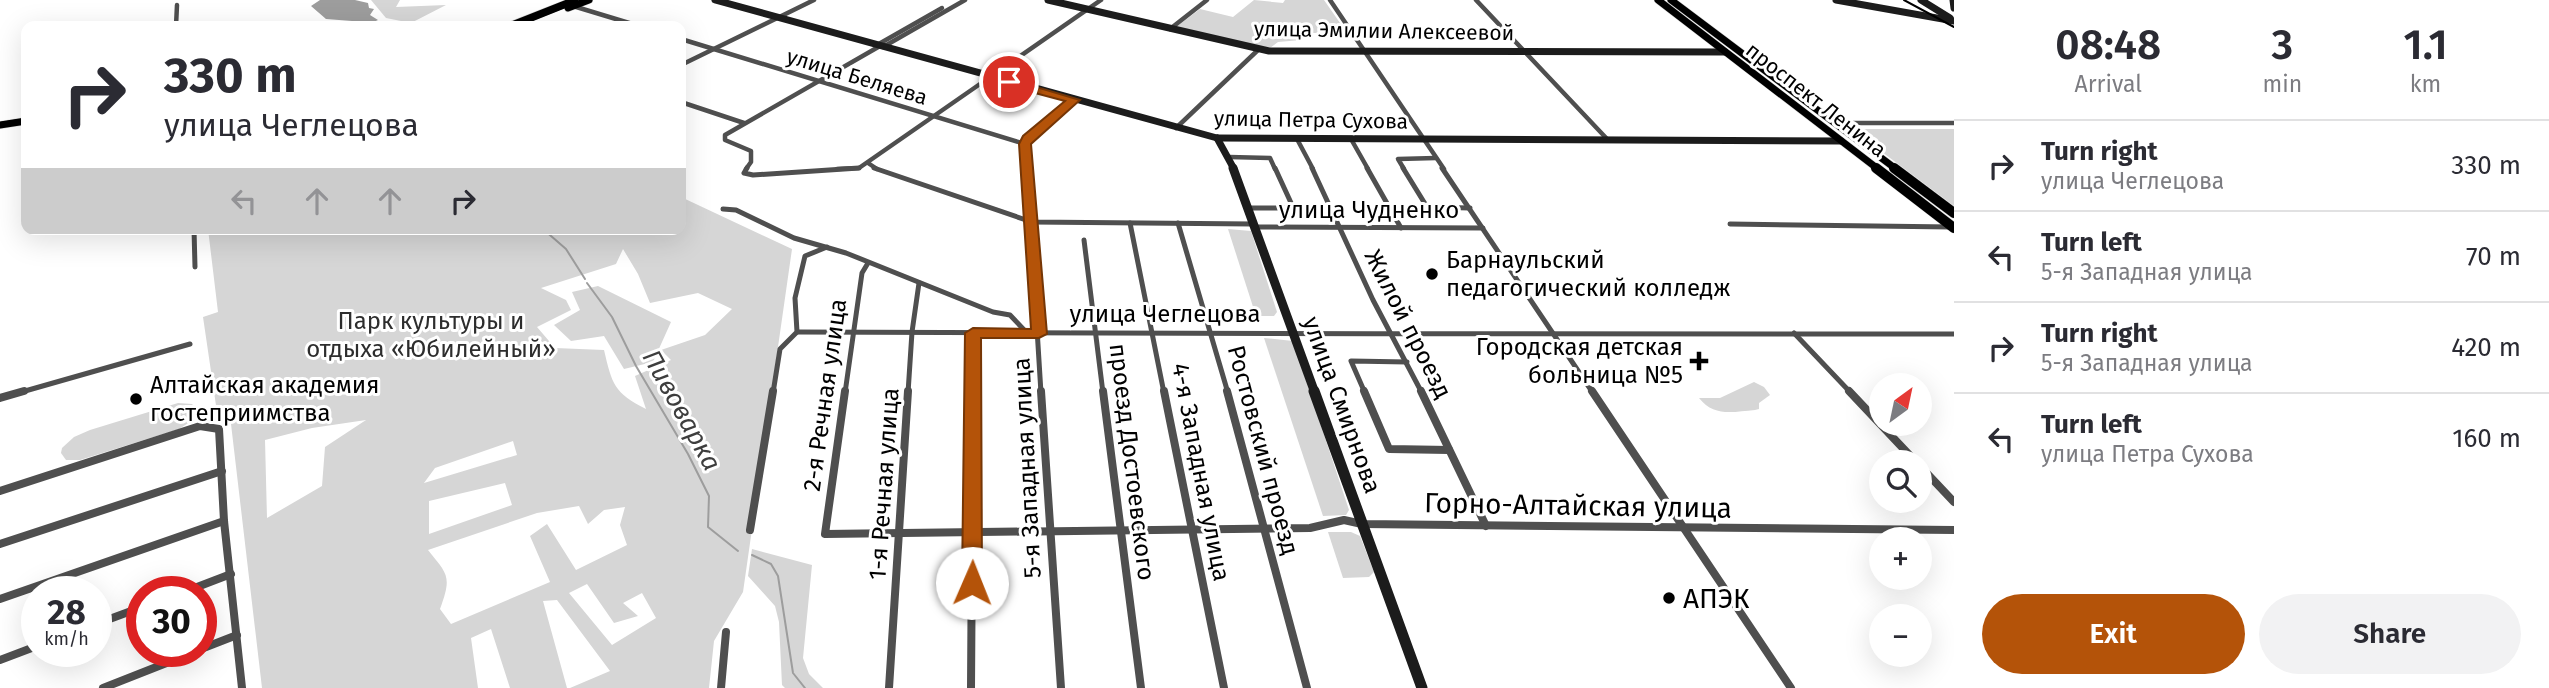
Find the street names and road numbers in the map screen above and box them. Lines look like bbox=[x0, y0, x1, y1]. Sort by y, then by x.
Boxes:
street label: улица Эмилии Алексеевой bbox=[1254, 16, 1514, 46]
street label: проспект Ленина bbox=[1741, 37, 1891, 163]
street label: улица Беляева bbox=[784, 43, 930, 111]
street label: улица Петра Сухова bbox=[1214, 105, 1408, 135]
street label: улица Чудненко bbox=[1279, 196, 1459, 224]
street label: Жилой проезд bbox=[1359, 245, 1457, 403]
street label: 2-я Речная улица bbox=[798, 297, 852, 493]
street label: улица Чеглецова bbox=[1069, 300, 1261, 328]
street label: улица Смирнова bbox=[1297, 313, 1387, 497]
street label: проезд Достоевского bbox=[1104, 342, 1160, 582]
street label: Ростовский проезд bbox=[1222, 342, 1304, 558]
street label: 5-я Западная улица bbox=[1007, 357, 1047, 579]
street label: 4-я Западная улица bbox=[1166, 361, 1236, 583]
street label: 1-я Речная улица bbox=[863, 387, 905, 581]
street label: Горно-Алтайская улица bbox=[1424, 486, 1732, 525]

